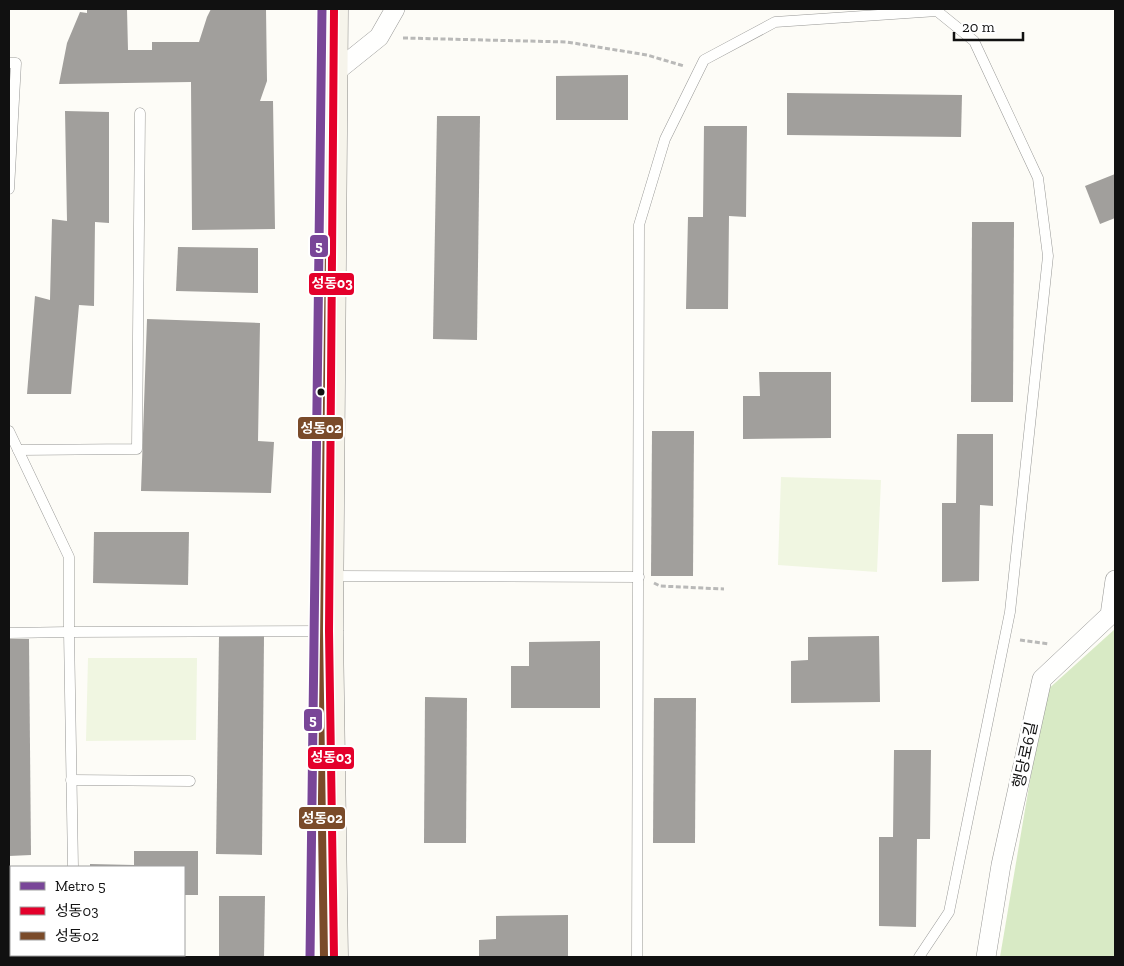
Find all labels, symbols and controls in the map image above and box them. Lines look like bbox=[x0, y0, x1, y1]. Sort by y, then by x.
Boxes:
scale bar bbox=[954, 10, 1023, 42]
text: 20 m bbox=[962, 18, 995, 36]
line badge: 5 bbox=[309, 234, 329, 258]
text: 5 bbox=[315, 238, 323, 255]
line badge: 성동03 bbox=[308, 272, 355, 296]
text: 성동03 bbox=[311, 275, 353, 292]
unlabelled marker bbox=[316, 387, 326, 397]
line badge: 성동02 bbox=[297, 416, 344, 440]
text: 성동02 bbox=[300, 420, 342, 437]
line badge: 5 bbox=[303, 708, 323, 732]
text: 5 bbox=[309, 712, 317, 729]
street label: 행당로6길 bbox=[1009, 720, 1041, 790]
line badge: 성동03 bbox=[307, 746, 355, 770]
text: 성동03 bbox=[310, 749, 352, 766]
line badge: 성동02 bbox=[298, 806, 346, 830]
text: 성동02 bbox=[301, 810, 343, 827]
legend bbox=[10, 866, 185, 956]
text: Metro 5 bbox=[55, 877, 106, 895]
text: 성동03 bbox=[55, 902, 99, 920]
text: 성동02 bbox=[55, 927, 99, 945]

